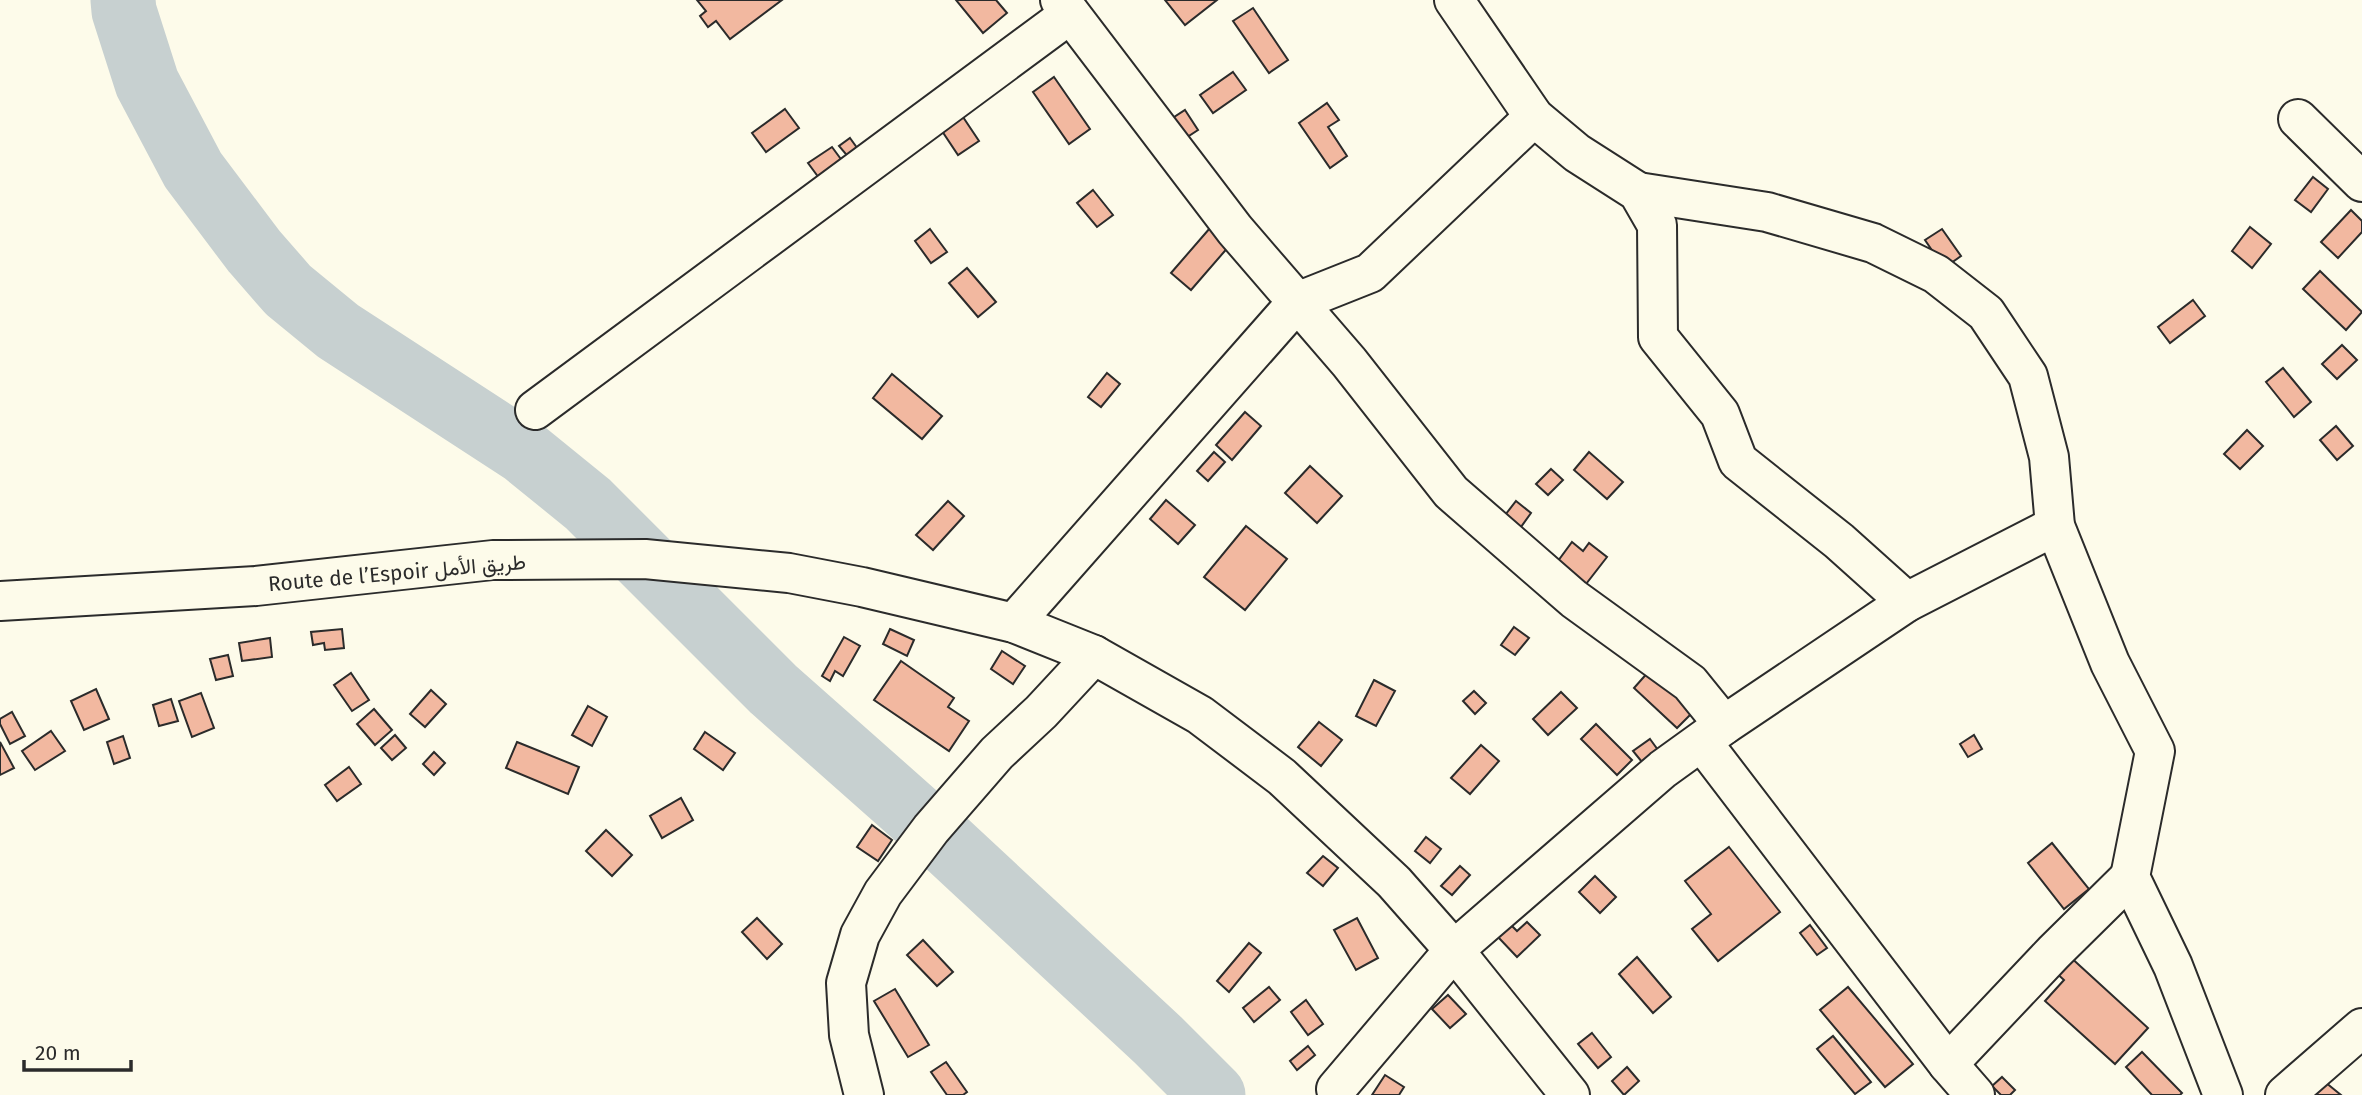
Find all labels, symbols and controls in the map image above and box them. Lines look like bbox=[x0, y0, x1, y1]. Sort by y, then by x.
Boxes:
street label: Route de l’Espoir طريق الأمل bbox=[267, 549, 527, 597]
scale bar bbox=[24, 1028, 131, 1072]
text: 20 m bbox=[35, 1040, 81, 1066]

